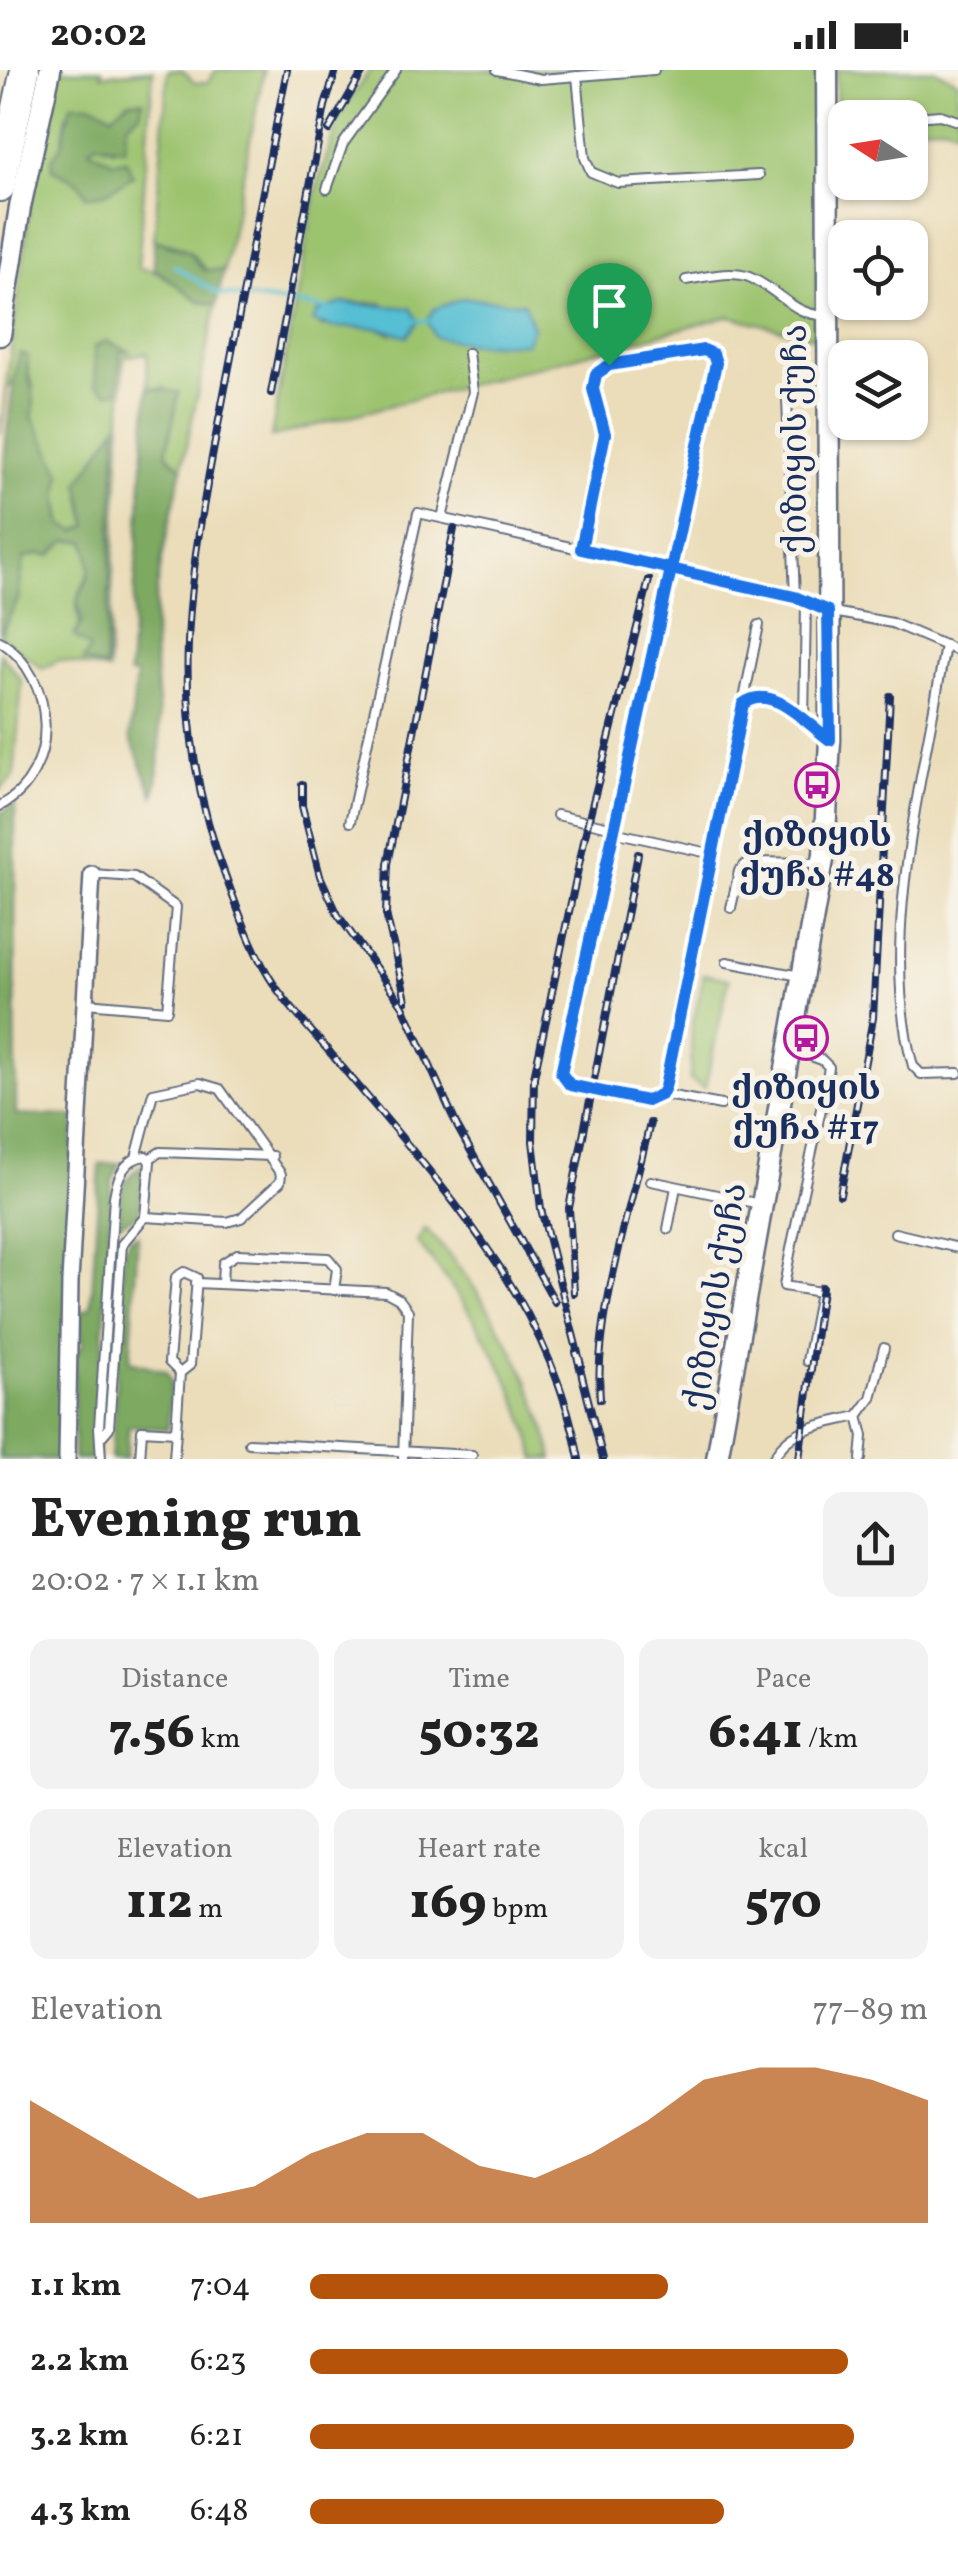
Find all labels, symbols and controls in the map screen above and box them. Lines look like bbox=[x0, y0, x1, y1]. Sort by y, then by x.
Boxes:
text: 20:02 bbox=[50, 9, 147, 62]
north arrow bbox=[828, 100, 928, 200]
map controls bbox=[828, 100, 928, 440]
button: locate bbox=[828, 220, 928, 320]
pin bbox=[567, 263, 652, 366]
icon: arrive bbox=[582, 278, 637, 333]
street label: ქიზიყის ქუჩა bbox=[773, 324, 821, 554]
button: layers bbox=[828, 340, 928, 440]
bus stop icon: ქიზიყის ქუჩა #48 bbox=[794, 762, 840, 808]
place label: ქიზიყის ქუჩა #48 bbox=[739, 813, 895, 901]
bus stop icon: ქიზიყის ქუჩა #17 bbox=[783, 1015, 829, 1061]
place label: ქიზიყის ქუჩა #17 bbox=[731, 1066, 881, 1154]
street label: ქიზიყის ქუჩა bbox=[673, 1179, 761, 1414]
text: Evening run bbox=[30, 1484, 362, 1560]
button: share bbox=[823, 1492, 928, 1597]
text: 20:02 · 7 × 1.1 km bbox=[30, 1560, 260, 1604]
text: Distance bbox=[121, 1660, 228, 1699]
text: Time bbox=[448, 1660, 510, 1699]
text: Pace bbox=[755, 1660, 811, 1699]
text: 7.56 bbox=[109, 1699, 195, 1769]
text: 50:32 bbox=[418, 1699, 540, 1769]
text: 6:41 bbox=[708, 1699, 802, 1769]
text: km bbox=[195, 1720, 241, 1759]
text: /km bbox=[802, 1720, 858, 1759]
text: Elevation bbox=[116, 1830, 233, 1869]
text: Heart rate bbox=[417, 1830, 541, 1869]
text: kcal bbox=[758, 1830, 808, 1869]
text: 112 bbox=[126, 1869, 193, 1939]
text: 169 bbox=[410, 1869, 487, 1939]
text: 570 bbox=[745, 1869, 822, 1939]
text: m bbox=[193, 1890, 223, 1929]
text: bpm bbox=[487, 1890, 548, 1929]
text: Elevation bbox=[30, 1989, 163, 2033]
text: 77–89 m bbox=[813, 1989, 928, 2033]
text: 1.1 km bbox=[30, 2265, 122, 2309]
text: 7:04 bbox=[190, 2265, 251, 2309]
text: 2.2 km bbox=[30, 2340, 129, 2384]
text: 6:23 bbox=[190, 2340, 246, 2384]
text: 3.2 km bbox=[30, 2415, 129, 2459]
text: 6:21 bbox=[190, 2415, 243, 2459]
text: 4.3 km bbox=[30, 2490, 131, 2534]
text: 6:48 bbox=[190, 2490, 248, 2534]

